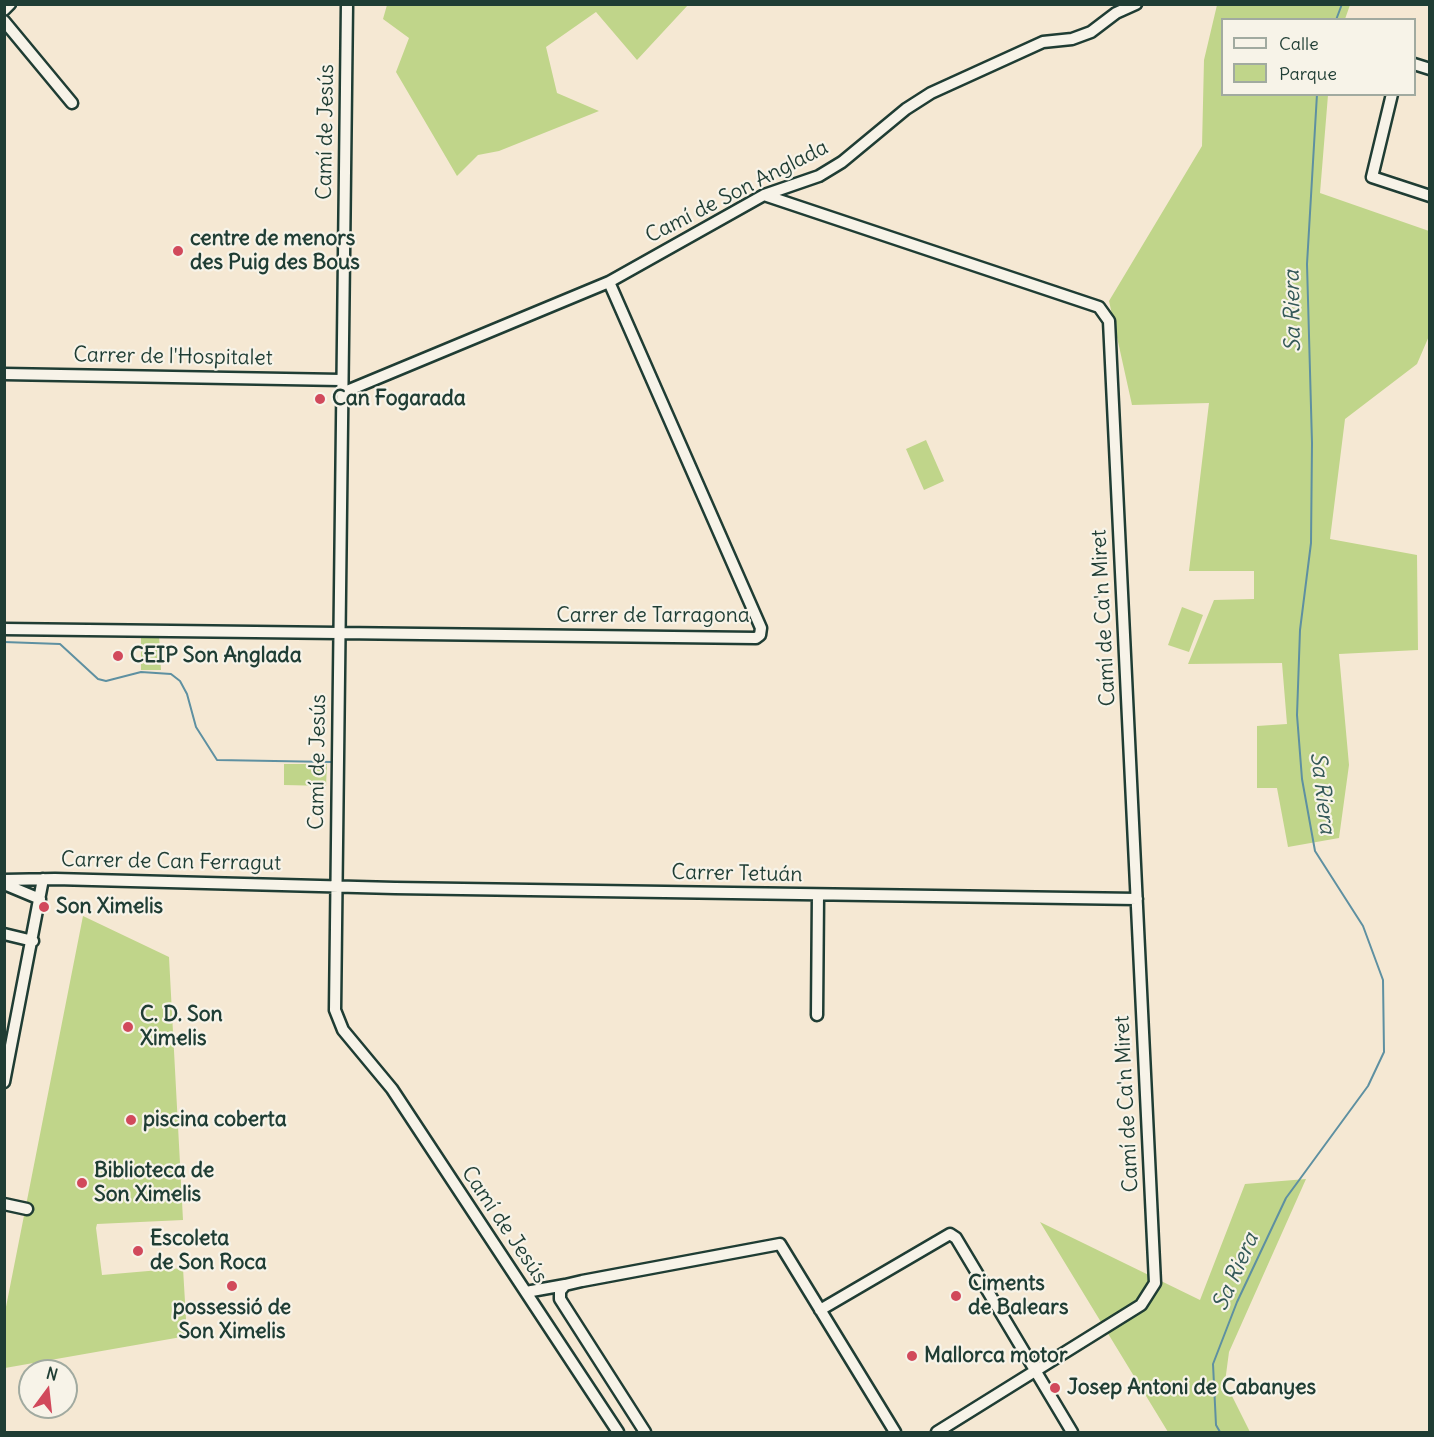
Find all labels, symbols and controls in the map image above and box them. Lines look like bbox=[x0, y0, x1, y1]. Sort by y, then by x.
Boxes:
legend bbox=[1221, 18, 1416, 96]
text: Calle bbox=[1279, 32, 1319, 55]
text: Parque bbox=[1279, 62, 1337, 85]
street label: Camí de Jesús bbox=[312, 64, 340, 200]
street label: Camí de Son Anglada bbox=[642, 135, 832, 249]
place label: centre de menors des Puig des Bous bbox=[190, 226, 360, 276]
marker: centre de menors des Puig des Bous bbox=[171, 244, 185, 258]
water label: Sa Riera bbox=[1279, 270, 1307, 352]
street label: Carrer de l'Hospitalet bbox=[73, 343, 273, 371]
place label: Can Fogarada bbox=[332, 386, 466, 412]
marker: Can Fogarada bbox=[313, 392, 327, 406]
street label: Camí de Ca'n Miret bbox=[1087, 529, 1121, 707]
street label: Carrer de Tarragona bbox=[556, 603, 750, 629]
place label: CEIP Son Anglada bbox=[130, 643, 302, 669]
marker: CEIP Son Anglada bbox=[111, 649, 125, 663]
street label: Camí de Jesús bbox=[304, 694, 332, 830]
water label: Sa Riera bbox=[1304, 751, 1340, 835]
street label: Carrer de Can Ferragut bbox=[61, 847, 281, 877]
street label: Carrer Tetuán bbox=[671, 860, 803, 888]
place label: Son Ximelis bbox=[56, 894, 163, 920]
marker: Son Ximelis bbox=[37, 900, 51, 914]
place label: C. D. Son Ximelis bbox=[140, 1002, 223, 1052]
street label: Camí de Ca'n Miret bbox=[1110, 1015, 1144, 1193]
marker: C. D. Son Ximelis bbox=[121, 1020, 135, 1034]
place label: piscina coberta bbox=[143, 1107, 287, 1133]
marker: piscina coberta bbox=[124, 1113, 138, 1127]
place label: Biblioteca de Son Ximelis bbox=[94, 1158, 214, 1208]
street label: Camí de Jesús bbox=[456, 1162, 552, 1288]
marker: Biblioteca de Son Ximelis bbox=[75, 1176, 89, 1190]
place label: Escoleta de Son Roca bbox=[150, 1226, 267, 1276]
water label: Sa Riera bbox=[1207, 1229, 1265, 1315]
marker: Escoleta de Son Roca bbox=[131, 1244, 145, 1258]
place label: Ciments de Balears bbox=[968, 1271, 1068, 1321]
marker: possessió de Son Ximelis bbox=[225, 1279, 239, 1293]
marker: Ciments de Balears bbox=[949, 1289, 963, 1303]
place label: possessió de Son Ximelis bbox=[173, 1295, 291, 1345]
place label: Mallorca motor bbox=[924, 1343, 1067, 1369]
marker: Mallorca motor bbox=[905, 1349, 919, 1363]
north arrow bbox=[18, 1359, 78, 1419]
text: N bbox=[44, 1362, 60, 1385]
place label: Josep Antoni de Cabanyes bbox=[1067, 1375, 1316, 1401]
marker: Josep Antoni de Cabanyes bbox=[1048, 1381, 1062, 1395]

